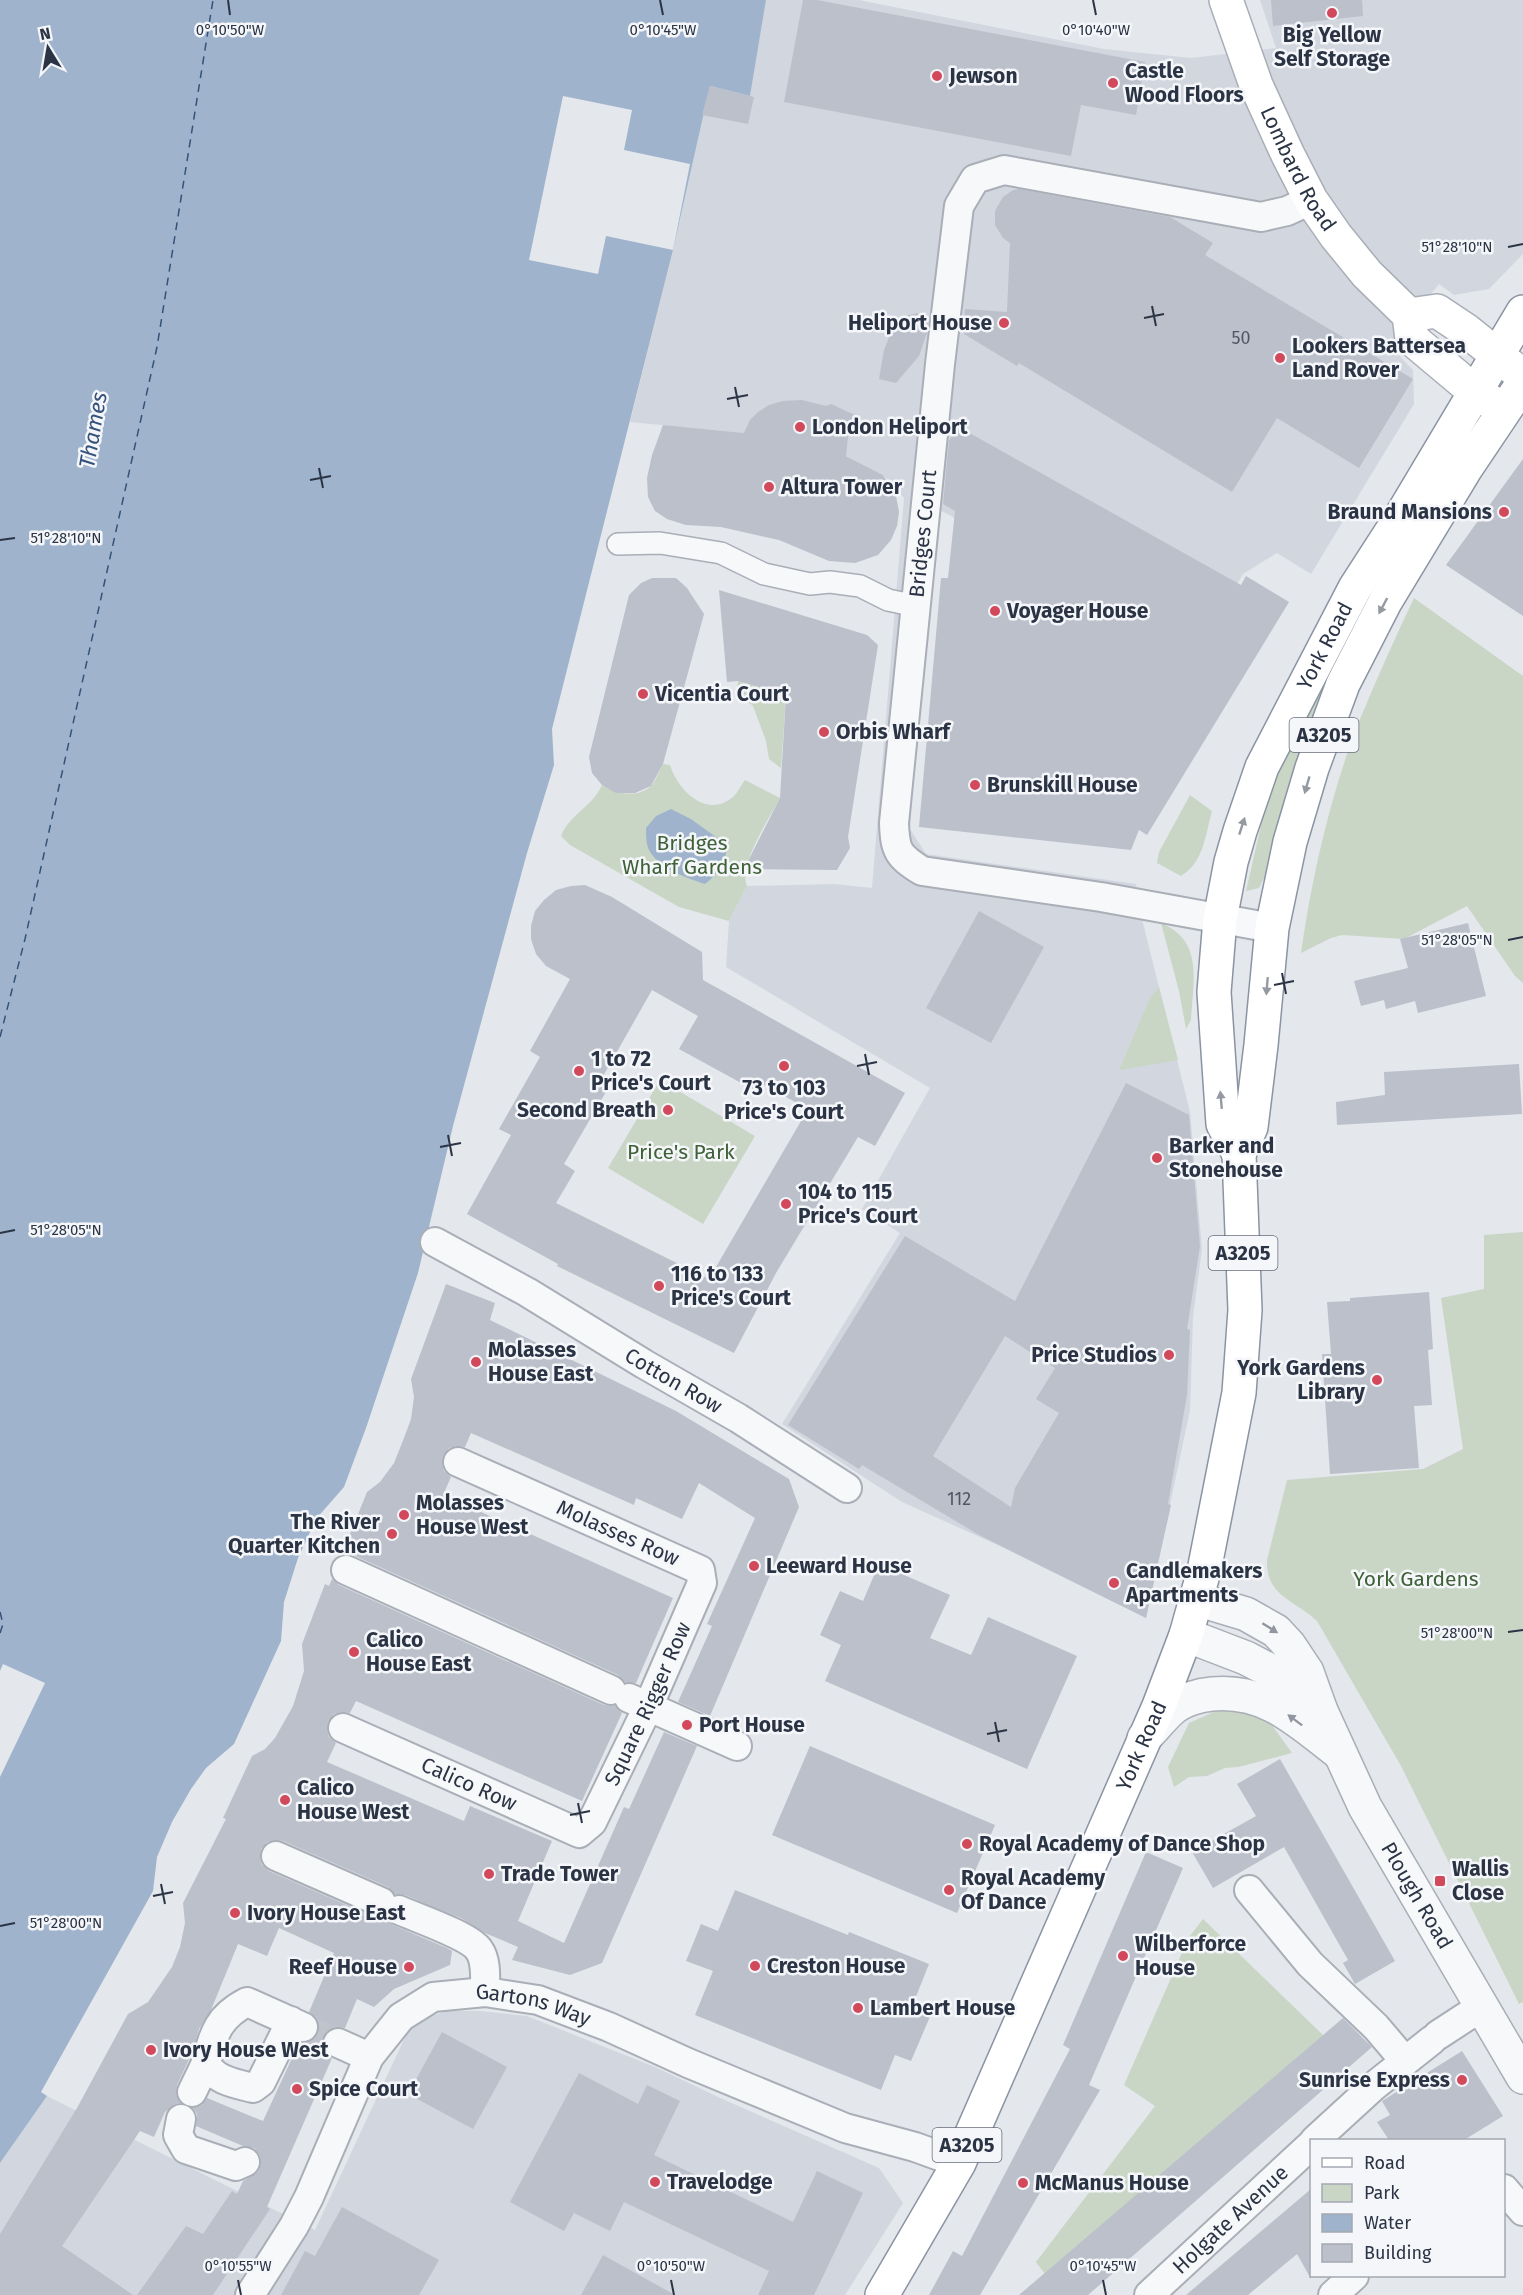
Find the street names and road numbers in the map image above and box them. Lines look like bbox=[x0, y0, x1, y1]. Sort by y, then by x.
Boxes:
street label: Lombard Road bbox=[1255, 102, 1342, 236]
street label: Bridges Court bbox=[904, 468, 942, 599]
street label: York Road bbox=[1291, 598, 1358, 694]
road number: A3205 bbox=[1290, 718, 1358, 752]
road number: A3205 bbox=[1208, 1236, 1278, 1270]
street label: Cotton Row bbox=[620, 1342, 727, 1419]
street label: Molasses Row bbox=[553, 1494, 683, 1572]
street label: Square Rigger Row bbox=[599, 1618, 696, 1790]
street label: York Road bbox=[1110, 1697, 1173, 1795]
street label: Calico Row bbox=[417, 1751, 521, 1817]
street label: Plough Road bbox=[1375, 1837, 1458, 1954]
street label: Gartons Way bbox=[475, 1979, 595, 2032]
road number: A3205 bbox=[932, 2128, 1002, 2162]
street label: Holgate Avenue bbox=[1167, 2159, 1294, 2280]

